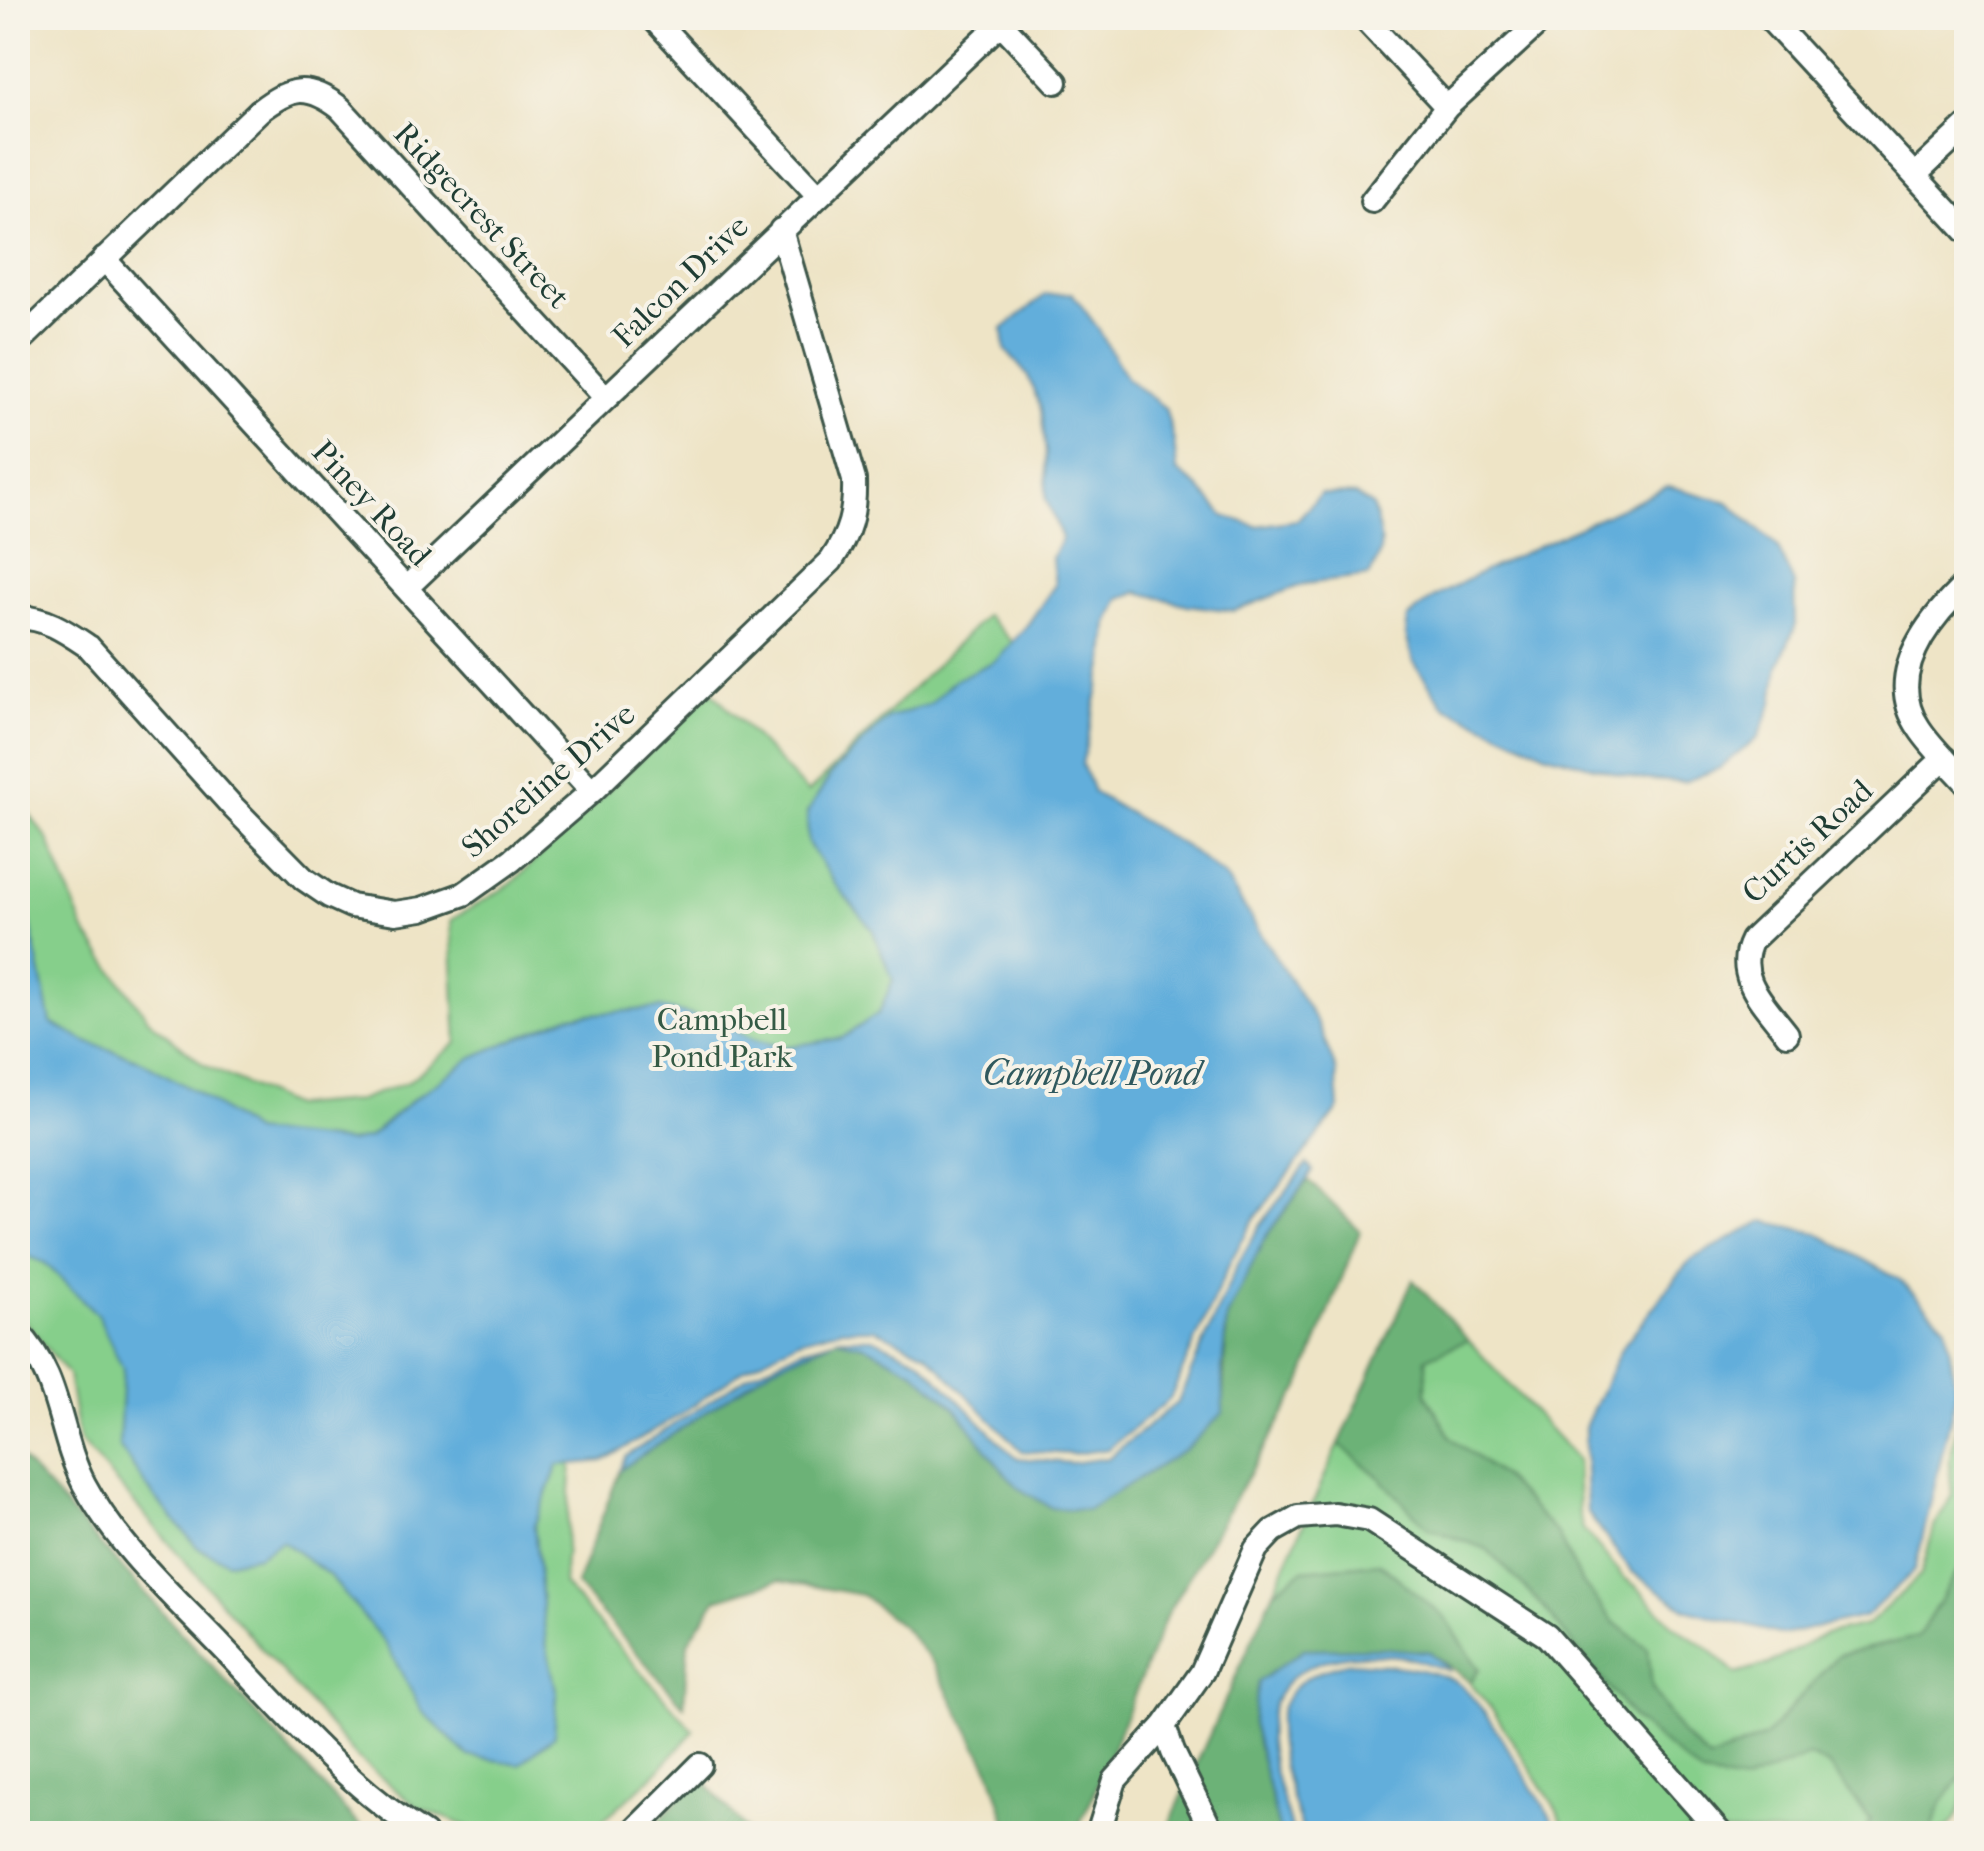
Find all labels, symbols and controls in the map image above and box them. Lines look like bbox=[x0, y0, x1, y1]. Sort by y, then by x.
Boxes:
street label: Ridgecrest Street bbox=[386, 115, 578, 316]
street label: Falcon Drive bbox=[605, 207, 756, 355]
street label: Piney Road bbox=[304, 433, 439, 574]
street label: Shoreline Drive bbox=[454, 695, 642, 866]
street label: Curtis Road bbox=[1735, 771, 1880, 911]
park label: Campbell Pond Park bbox=[652, 1001, 793, 1075]
water label: Campbell Pond bbox=[983, 1053, 1205, 1094]

